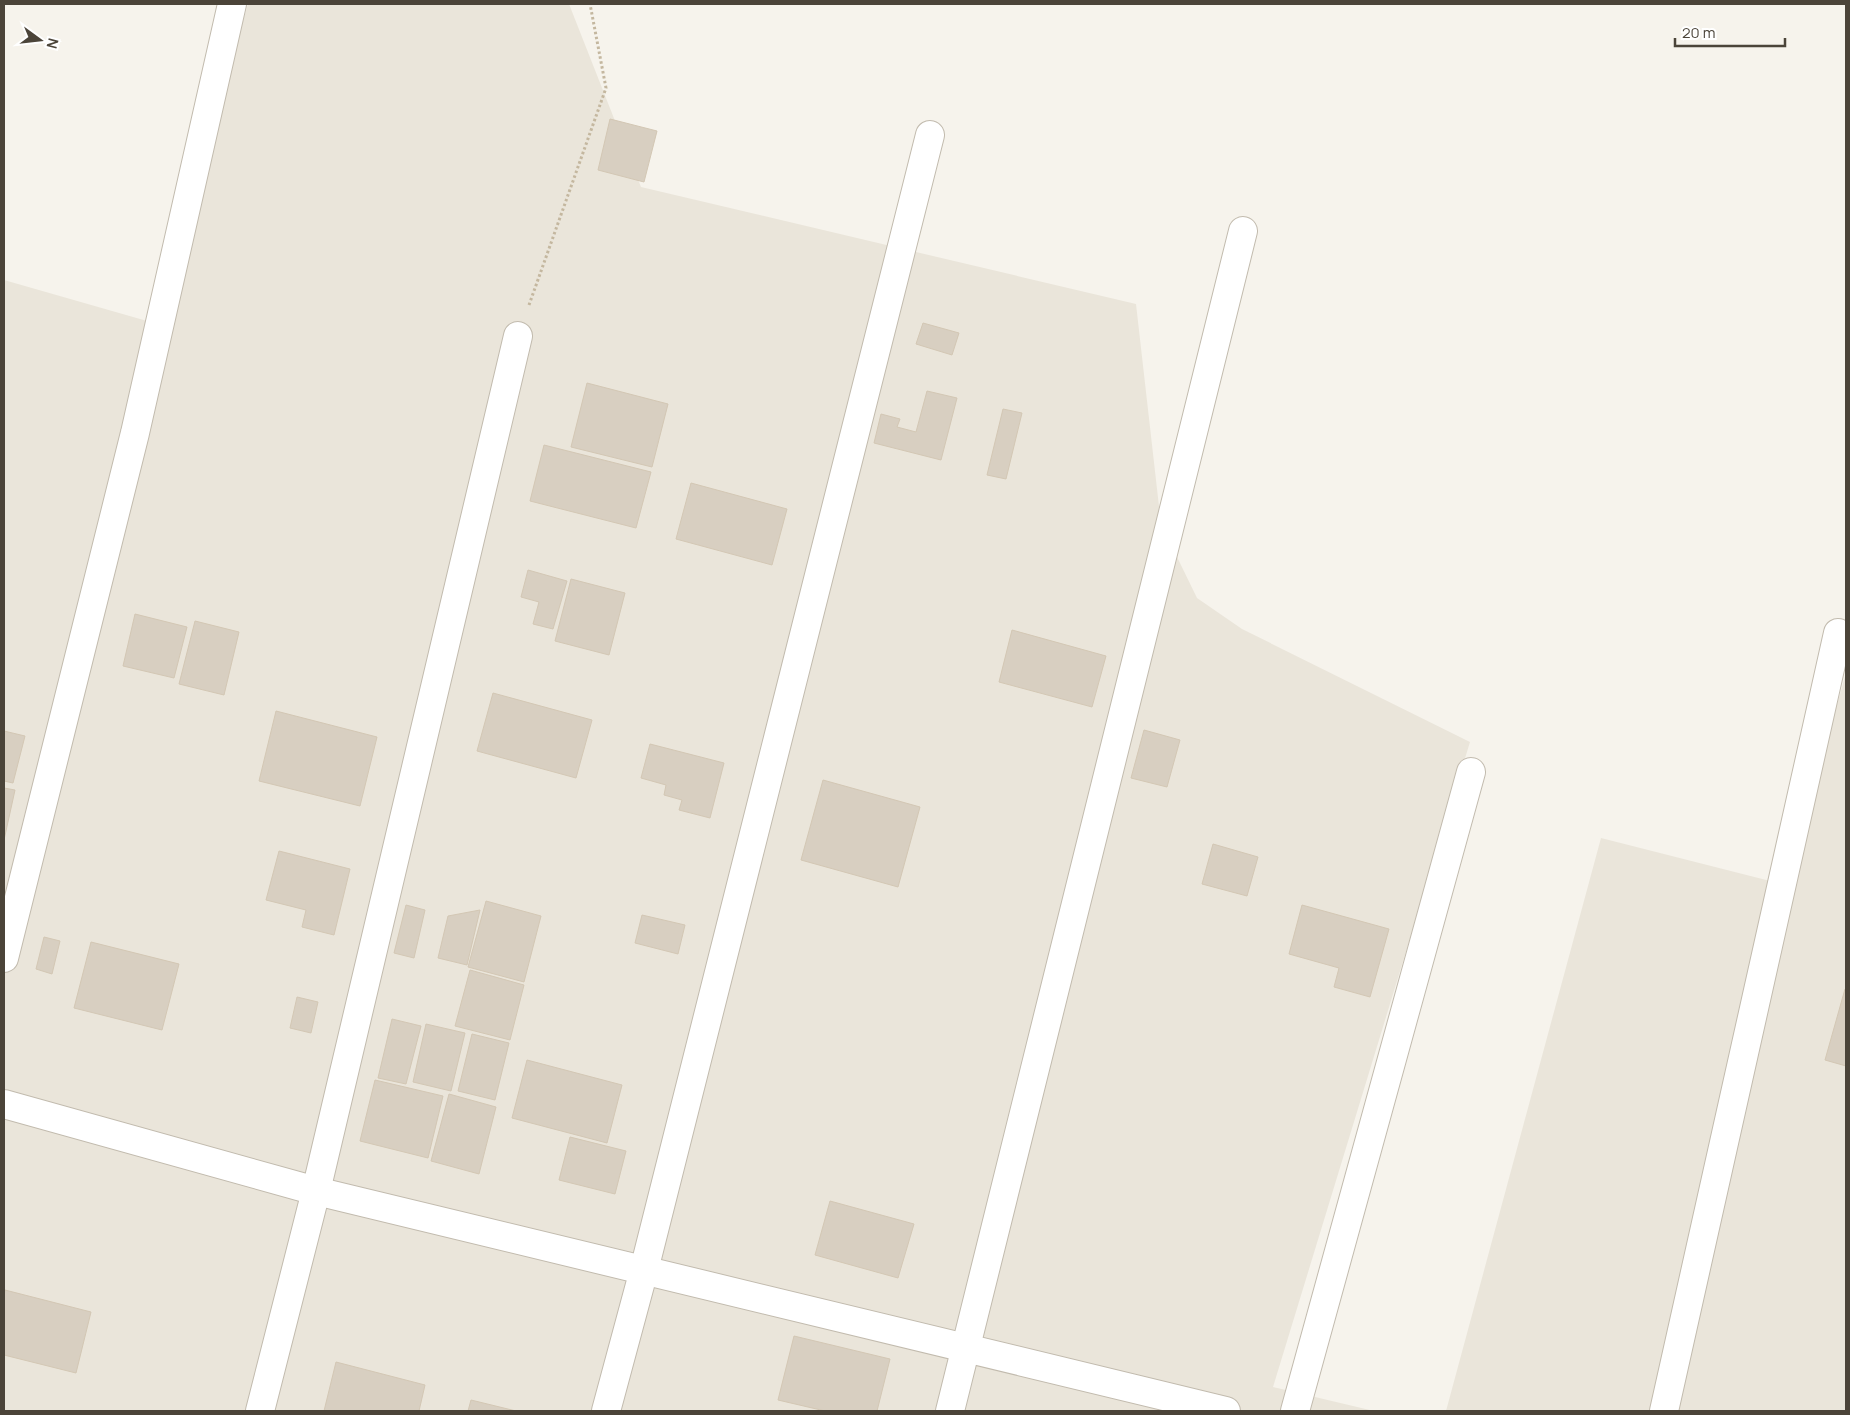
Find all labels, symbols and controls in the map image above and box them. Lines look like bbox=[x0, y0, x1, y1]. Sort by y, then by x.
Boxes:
north arrow bbox=[15, 15, 65, 65]
scale bar bbox=[1675, 15, 1785, 47]
text: 20 m bbox=[1682, 22, 1715, 43]
text: N bbox=[43, 36, 64, 51]

